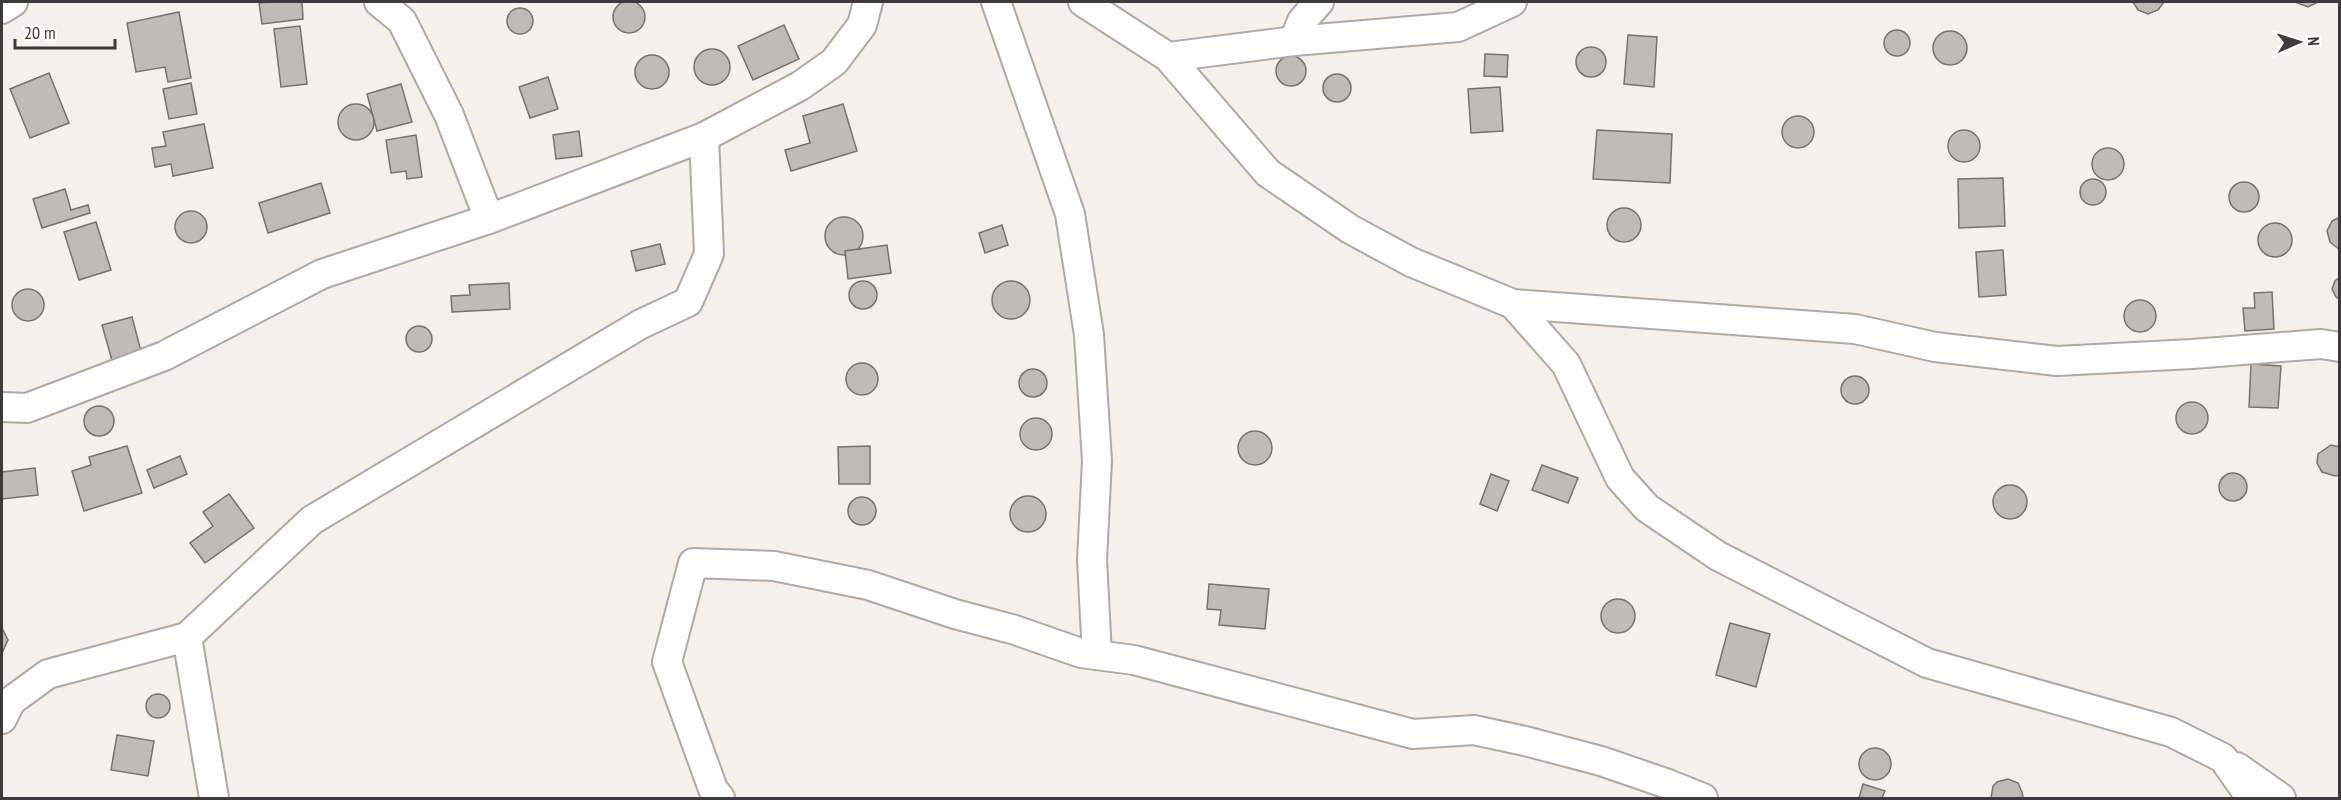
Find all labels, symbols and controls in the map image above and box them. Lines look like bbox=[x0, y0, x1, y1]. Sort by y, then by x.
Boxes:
scale bar bbox=[15, 12, 116, 50]
north arrow bbox=[2269, 12, 2329, 72]
text: 20 m bbox=[24, 21, 56, 44]
text: N bbox=[2304, 36, 2324, 46]

